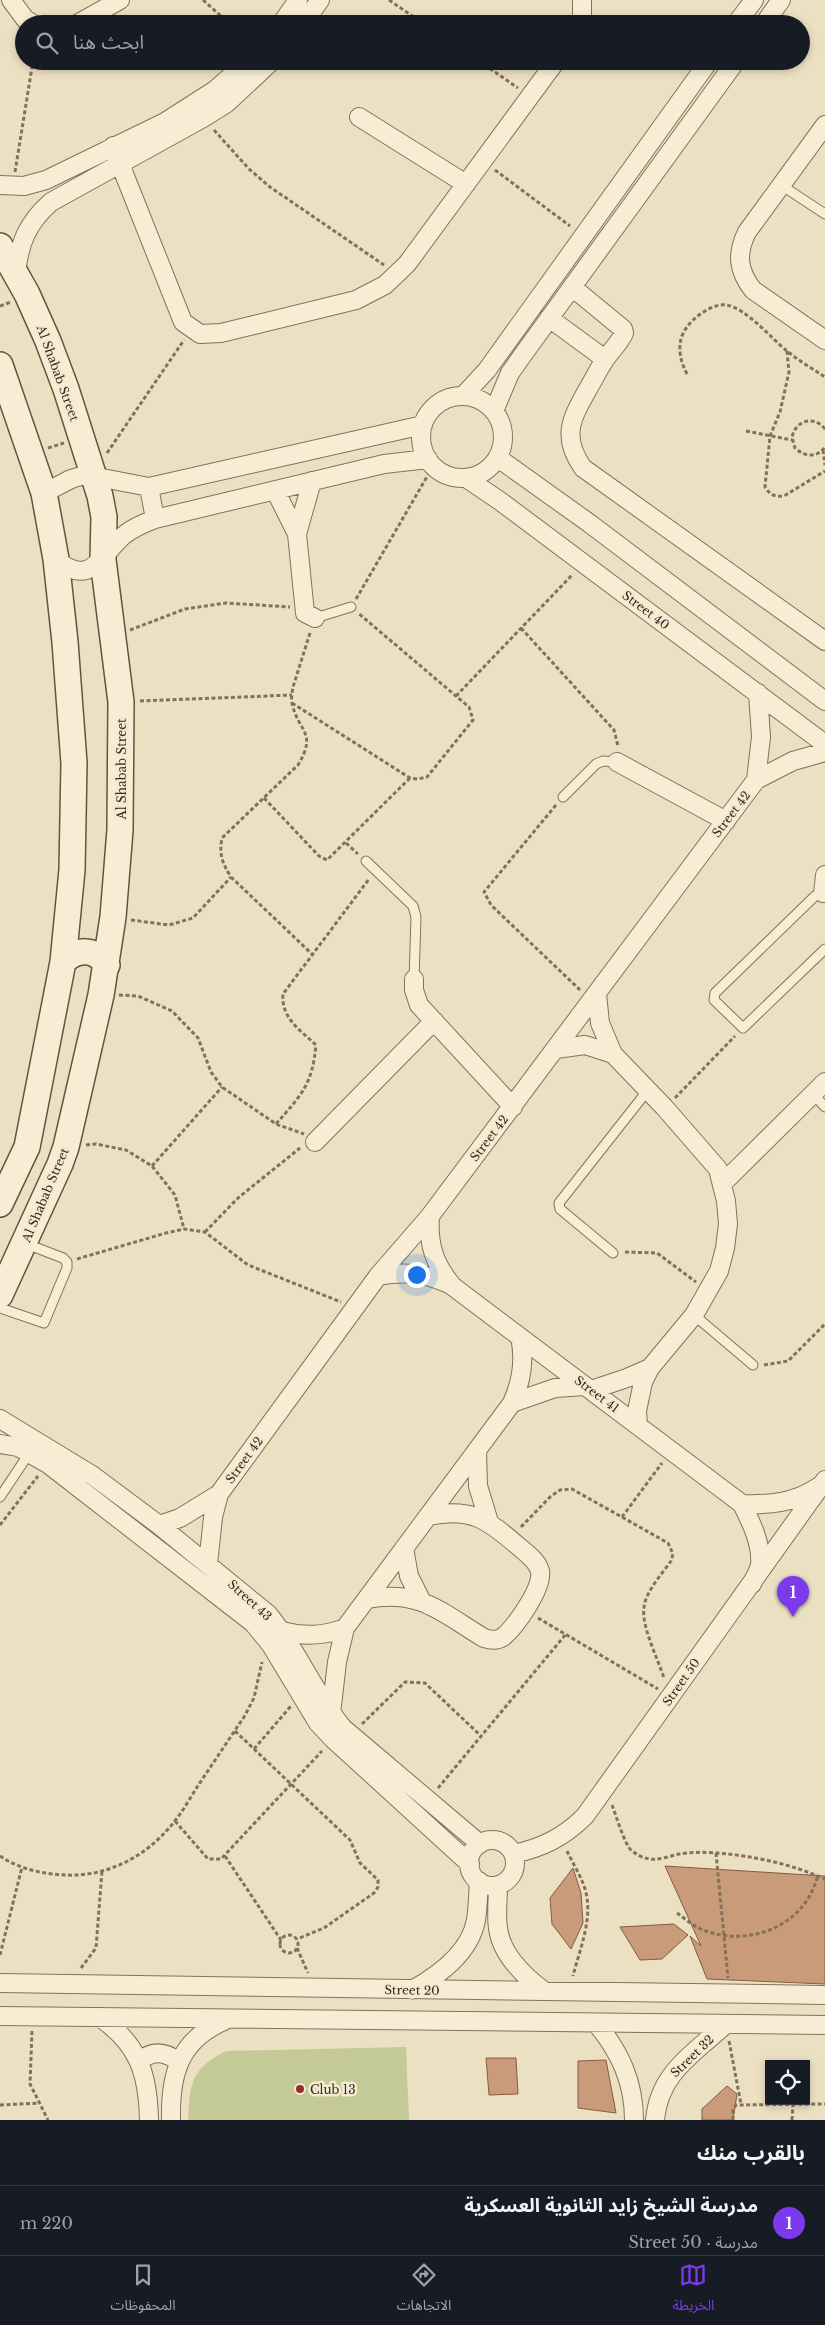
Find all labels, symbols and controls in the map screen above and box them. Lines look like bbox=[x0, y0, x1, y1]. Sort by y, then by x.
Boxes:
search box bbox=[15, 15, 810, 70]
icon: search bbox=[33, 29, 61, 57]
text: ابحث هنا bbox=[73, 31, 144, 54]
street label: Al Shabab Street bbox=[33, 322, 83, 424]
street label: Street 40 bbox=[619, 587, 673, 633]
street label: Al Shabab Street bbox=[114, 718, 129, 821]
street label: Street 42 bbox=[709, 788, 753, 840]
street label: Street 42 bbox=[467, 1112, 511, 1164]
street label: Al Shabab Street bbox=[18, 1145, 72, 1245]
your location bbox=[404, 1262, 430, 1288]
street label: Street 41 bbox=[572, 1372, 622, 1416]
street label: Street 42 bbox=[222, 1434, 266, 1486]
street label: Street 43 bbox=[225, 1576, 275, 1624]
pin: 1 bbox=[777, 1576, 809, 1617]
street label: Street 50 bbox=[659, 1655, 703, 1709]
street label: Street 20 bbox=[384, 1982, 440, 1998]
street label: Street 32 bbox=[667, 2032, 717, 2080]
map controls bbox=[765, 2060, 810, 2105]
button: locate bbox=[765, 2060, 810, 2105]
place label: Club 13 bbox=[310, 2082, 356, 2097]
marker: Club 13 bbox=[294, 2083, 306, 2095]
text: بالقرب منك bbox=[697, 2140, 805, 2166]
text: مدرسة الشيخ زايد الثانوية العسكرية bbox=[464, 2194, 758, 2217]
text: 220 m bbox=[20, 2213, 73, 2233]
text: 1 bbox=[786, 2213, 793, 2233]
text: مدرسة · Street 50 bbox=[628, 2232, 758, 2252]
tab: المحفوظات bbox=[111, 2261, 176, 2320]
tab: الاتجاهات bbox=[397, 2261, 451, 2320]
tab: الخريطة bbox=[672, 2261, 714, 2320]

